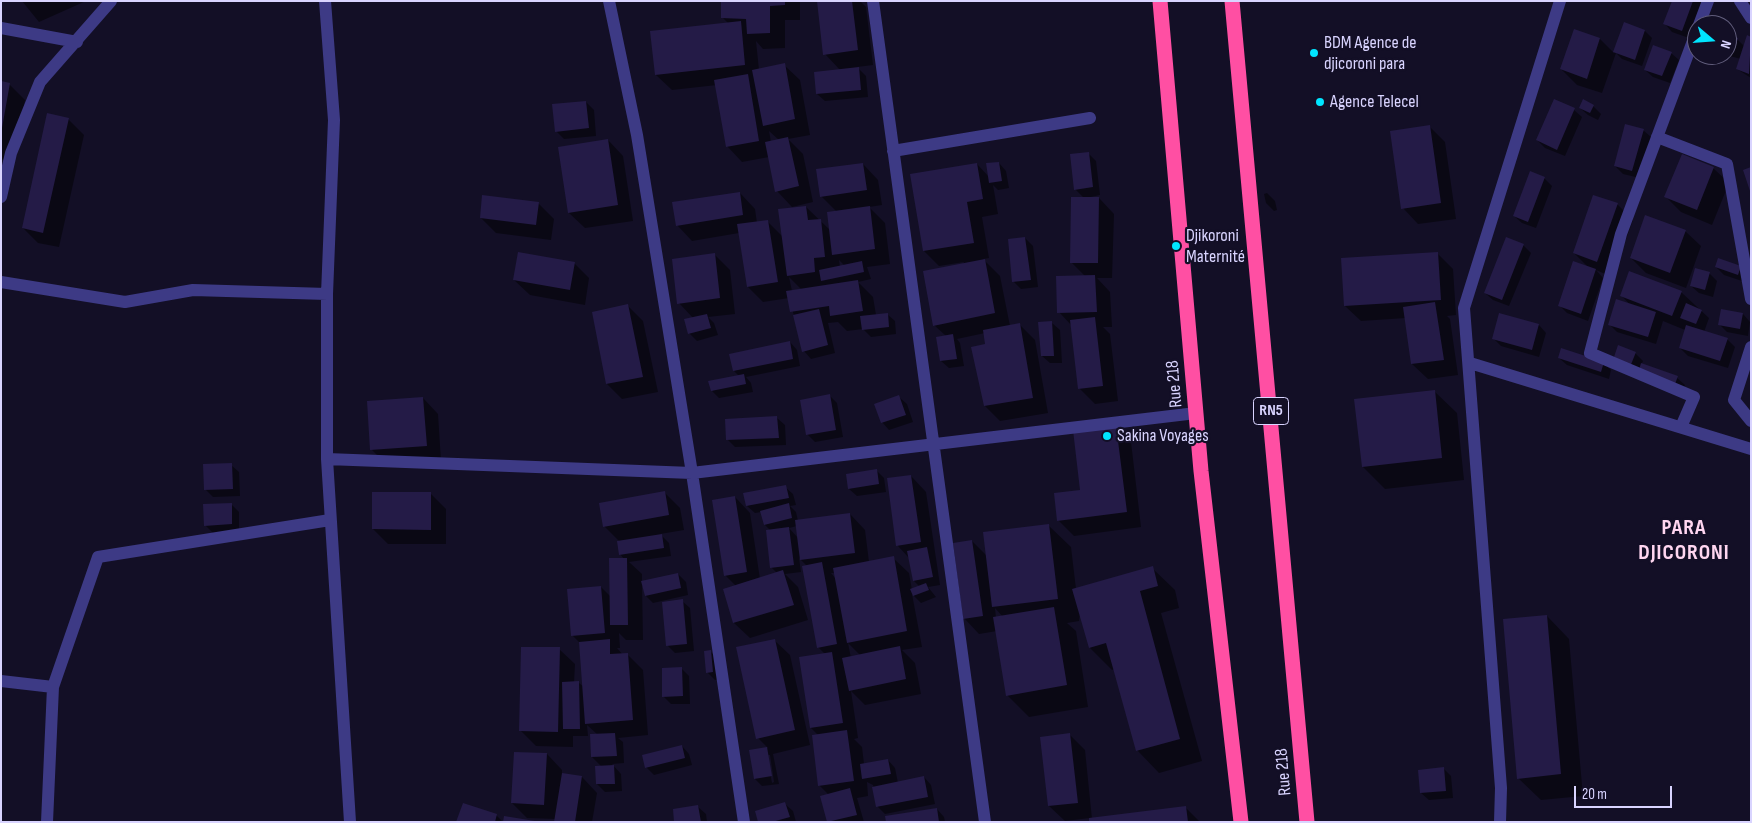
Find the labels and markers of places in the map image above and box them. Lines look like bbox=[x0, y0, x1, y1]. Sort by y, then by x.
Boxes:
place label: BDM Agence de djicoroni para bbox=[1324, 32, 1416, 74]
marker: BDM Agence de djicoroni para bbox=[1308, 47, 1320, 59]
place label: Agence Telecel bbox=[1330, 91, 1419, 113]
marker: Agence Telecel bbox=[1314, 96, 1326, 108]
place label: Djikoroni Maternité bbox=[1186, 225, 1245, 268]
marker: Djikoroni Maternité bbox=[1170, 240, 1182, 252]
place label: Sakina Voyages bbox=[1117, 425, 1209, 447]
marker: Sakina Voyages bbox=[1101, 430, 1113, 442]

